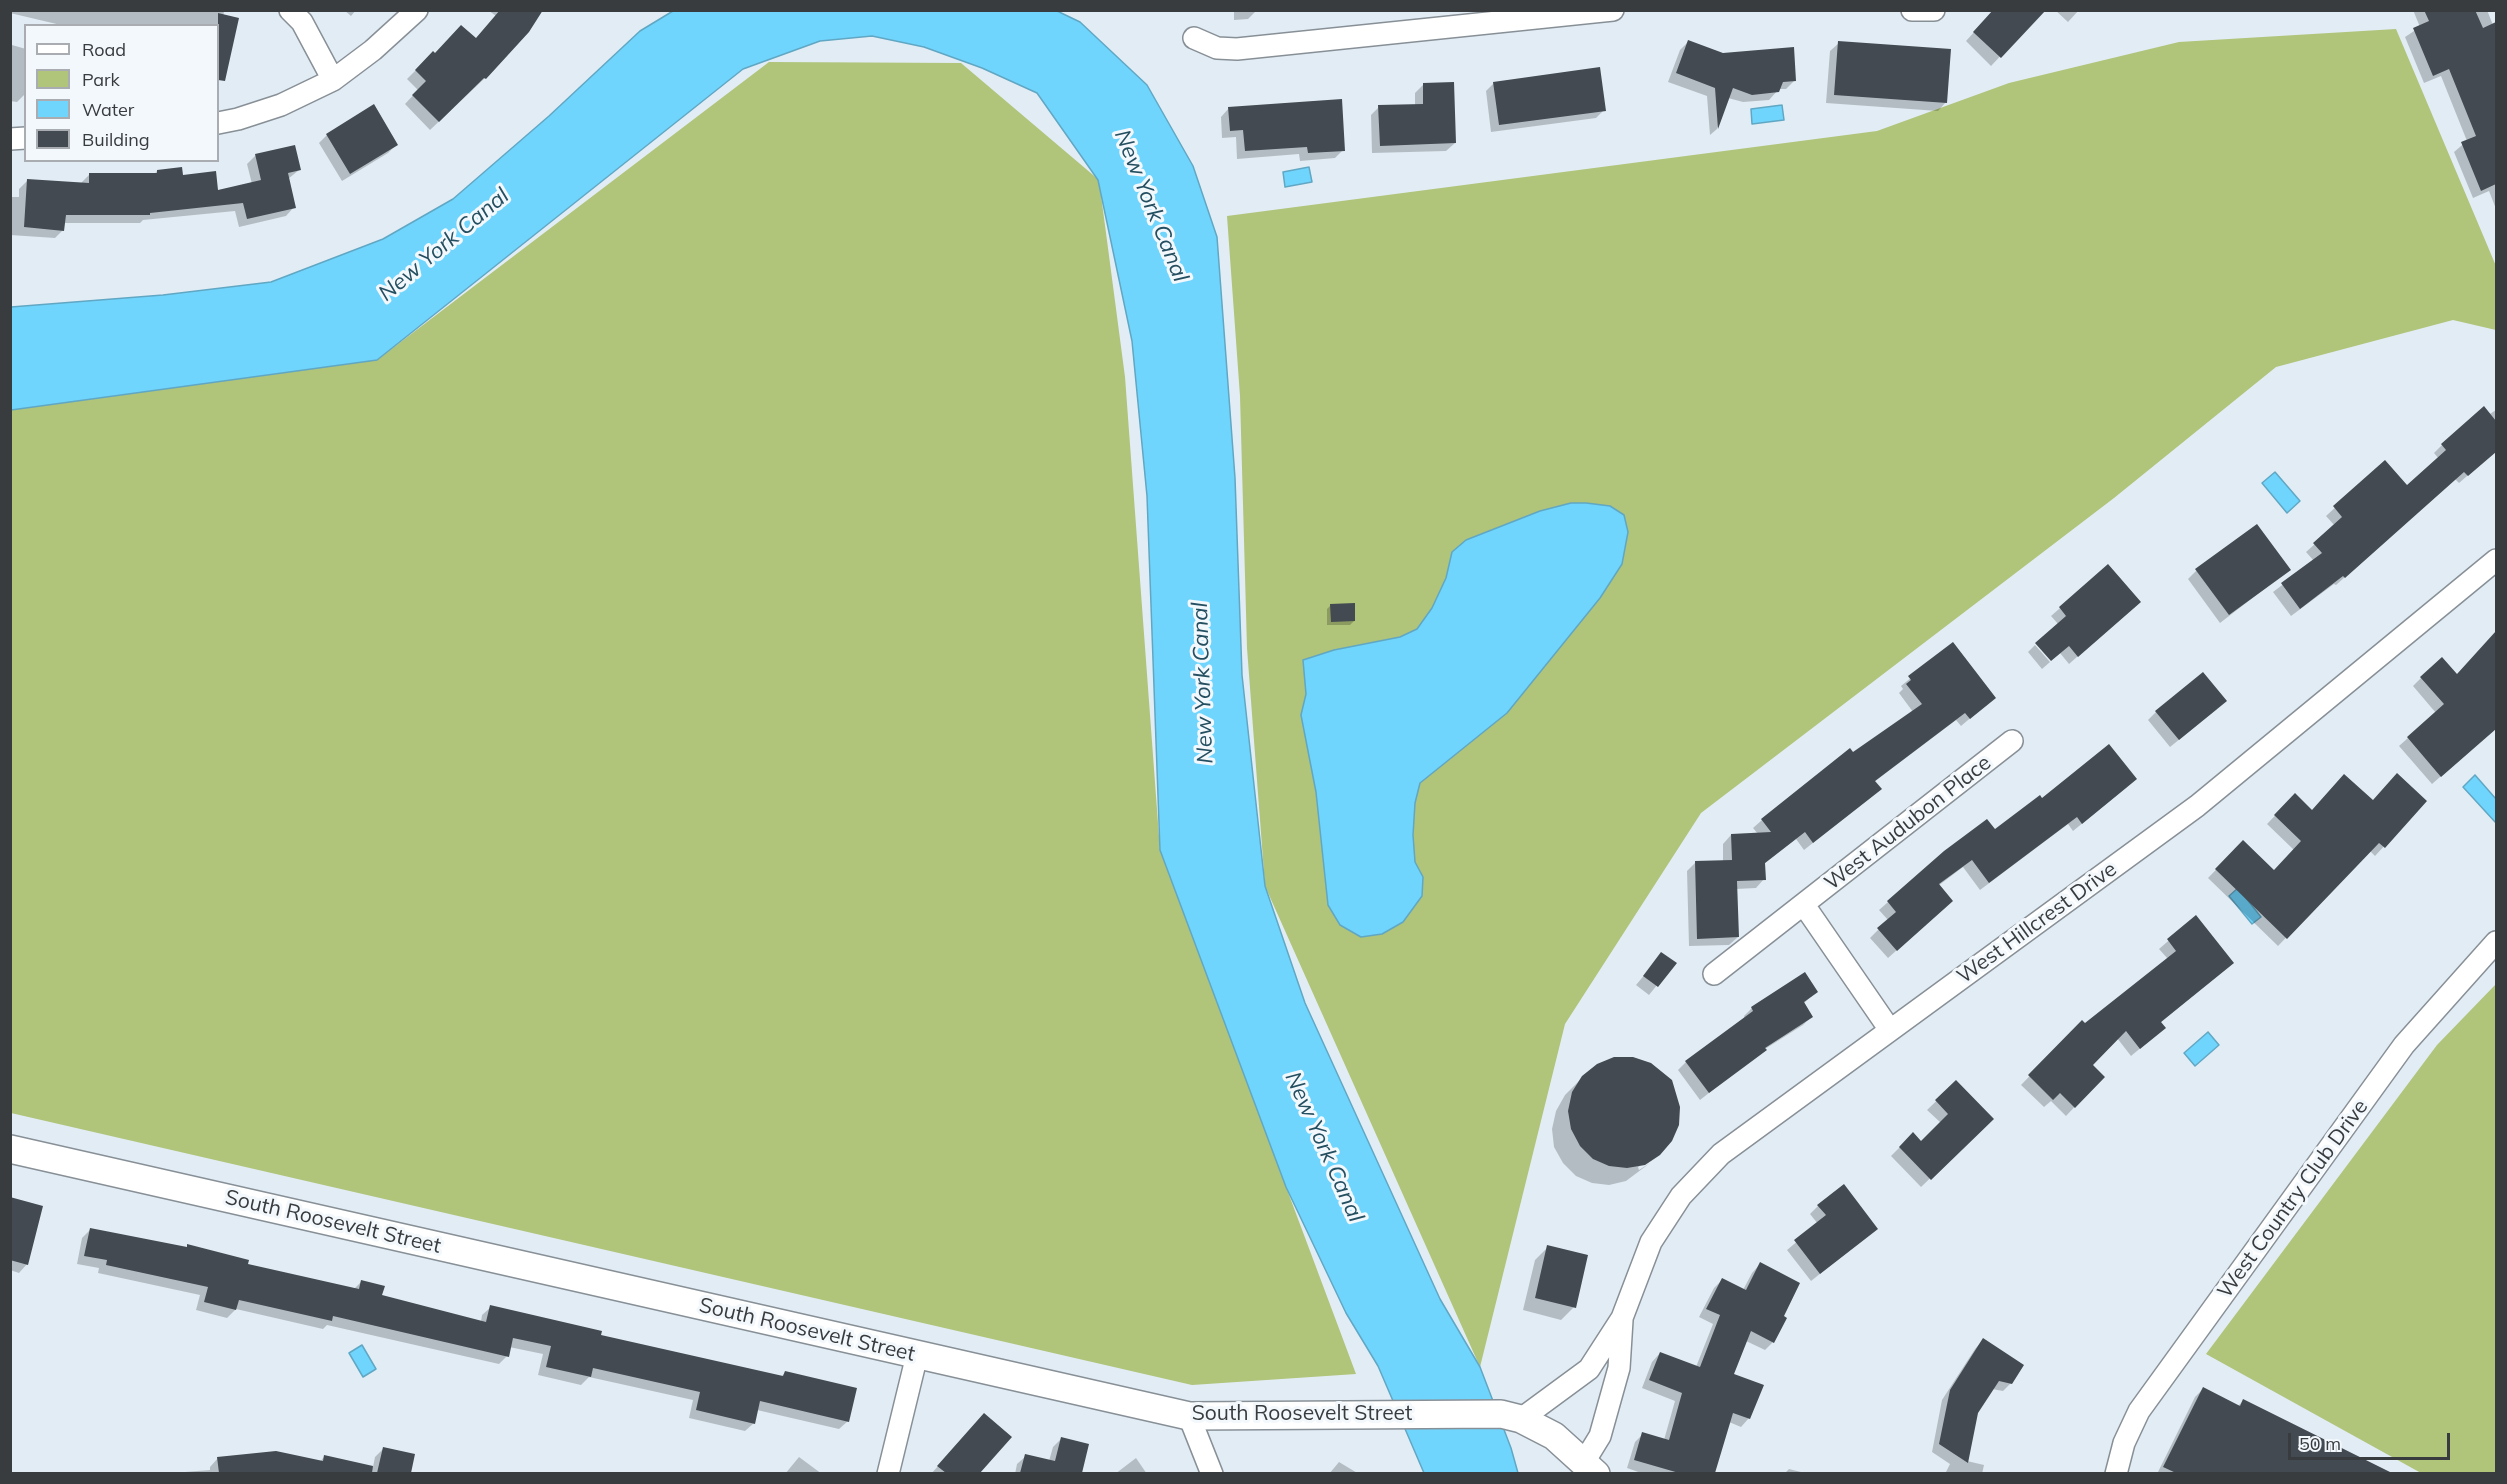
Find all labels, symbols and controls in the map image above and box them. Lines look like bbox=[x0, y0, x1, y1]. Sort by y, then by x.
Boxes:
legend bbox=[24, 24, 219, 162]
text: Road bbox=[82, 38, 126, 61]
text: Park bbox=[82, 68, 120, 91]
text: Water bbox=[82, 98, 134, 121]
water label: New York Canal bbox=[1108, 126, 1194, 286]
text: Building bbox=[82, 128, 150, 151]
water label: New York Canal bbox=[374, 183, 514, 307]
water label: New York Canal bbox=[1187, 602, 1219, 764]
street label: West Audubon Place bbox=[1820, 750, 1996, 896]
street label: West Hillcrest Drive bbox=[1952, 857, 2122, 989]
water label: New York Canal bbox=[1279, 1068, 1369, 1226]
street label: West Country Club Drive bbox=[2212, 1095, 2374, 1303]
street label: South Roosevelt Street bbox=[223, 1185, 443, 1259]
street label: South Roosevelt Street bbox=[697, 1293, 917, 1367]
street label: South Roosevelt Street bbox=[1192, 1401, 1412, 1427]
scale bar bbox=[2291, 1421, 2453, 1459]
text: 50 m bbox=[2299, 1432, 2341, 1455]

